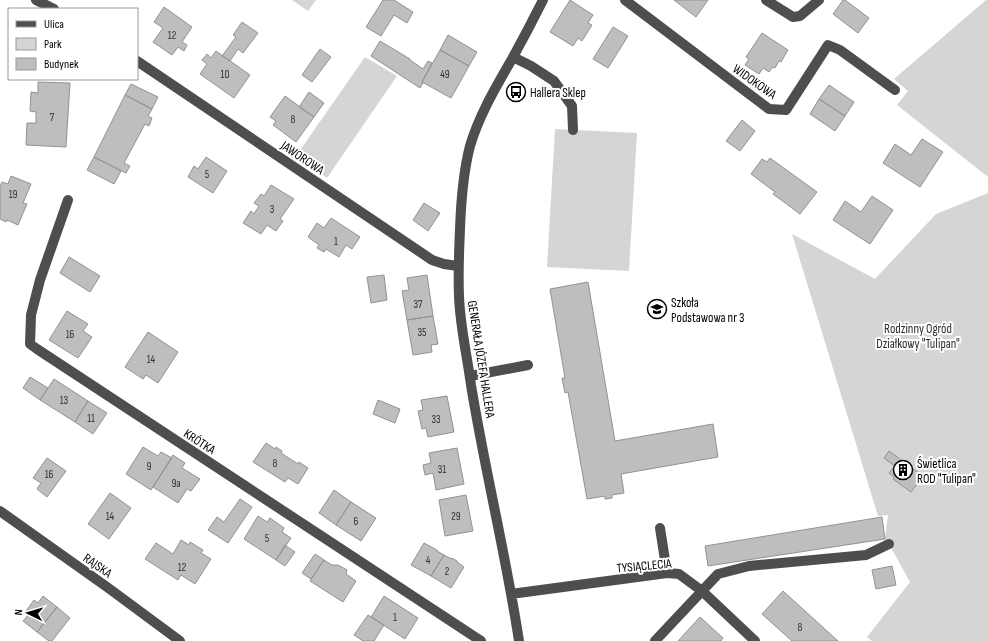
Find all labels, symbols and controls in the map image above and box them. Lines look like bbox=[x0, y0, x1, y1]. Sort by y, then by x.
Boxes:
legend bbox=[8, 8, 138, 80]
text: Ulica bbox=[44, 17, 64, 32]
house number: 12 bbox=[168, 29, 177, 42]
text: Park bbox=[44, 37, 62, 52]
text: Budynek bbox=[44, 57, 79, 72]
street label: WIDOKOWA bbox=[729, 61, 780, 103]
house number: 10 bbox=[221, 68, 229, 81]
house number: 49 bbox=[440, 68, 450, 81]
bus stop icon: Hallera Sklep bbox=[505, 81, 527, 103]
place label: Hallera Sklep bbox=[530, 85, 586, 101]
house number: 7 bbox=[50, 111, 55, 124]
house number: 8 bbox=[291, 113, 296, 126]
street label: JAWOROWA bbox=[277, 137, 327, 178]
house number: 5 bbox=[205, 168, 209, 181]
house number: 19 bbox=[9, 188, 17, 201]
house number: 3 bbox=[270, 203, 275, 216]
house number: 1 bbox=[334, 235, 338, 248]
place label: Szkoła Podstawowa nr 3 bbox=[671, 295, 744, 326]
house number: 37 bbox=[413, 298, 423, 311]
school or university icon: Szkoła Podstawowa nr 3 bbox=[646, 298, 668, 320]
street label: GENERAŁA JÓZEFA HALLERA bbox=[464, 299, 498, 419]
park label: Rodzinny Ogród Działkowy "Tulipan" bbox=[876, 321, 960, 352]
house number: 35 bbox=[417, 326, 427, 339]
house number: 16 bbox=[66, 328, 75, 341]
house number: 14 bbox=[147, 353, 156, 366]
house number: 13 bbox=[60, 394, 69, 407]
house number: 11 bbox=[87, 412, 95, 425]
house number: 33 bbox=[431, 413, 441, 426]
street label: KRÓTKA bbox=[181, 426, 219, 458]
place label: Świetlica ROD "Tulipan" bbox=[917, 456, 976, 487]
house number: 8 bbox=[273, 457, 278, 470]
building icon: Świetlica ROD "Tulipan" bbox=[892, 459, 914, 481]
house number: 9 bbox=[147, 460, 152, 473]
house number: 31 bbox=[438, 463, 446, 476]
house number: 16 bbox=[45, 468, 54, 481]
house number: 9a bbox=[171, 477, 181, 490]
house number: 14 bbox=[106, 510, 115, 523]
house number: 29 bbox=[451, 510, 461, 523]
house number: 6 bbox=[354, 515, 359, 528]
house number: 5 bbox=[265, 532, 269, 545]
street label: RAJSKA bbox=[80, 550, 115, 582]
house number: 4 bbox=[426, 554, 431, 567]
street label: TYSIĄCLECIA bbox=[616, 556, 673, 576]
house number: 12 bbox=[178, 561, 187, 574]
house number: 2 bbox=[445, 565, 450, 578]
north arrow bbox=[8, 593, 48, 633]
text: N bbox=[12, 609, 25, 616]
house number: 1 bbox=[393, 611, 397, 624]
house number: 8 bbox=[798, 621, 803, 634]

